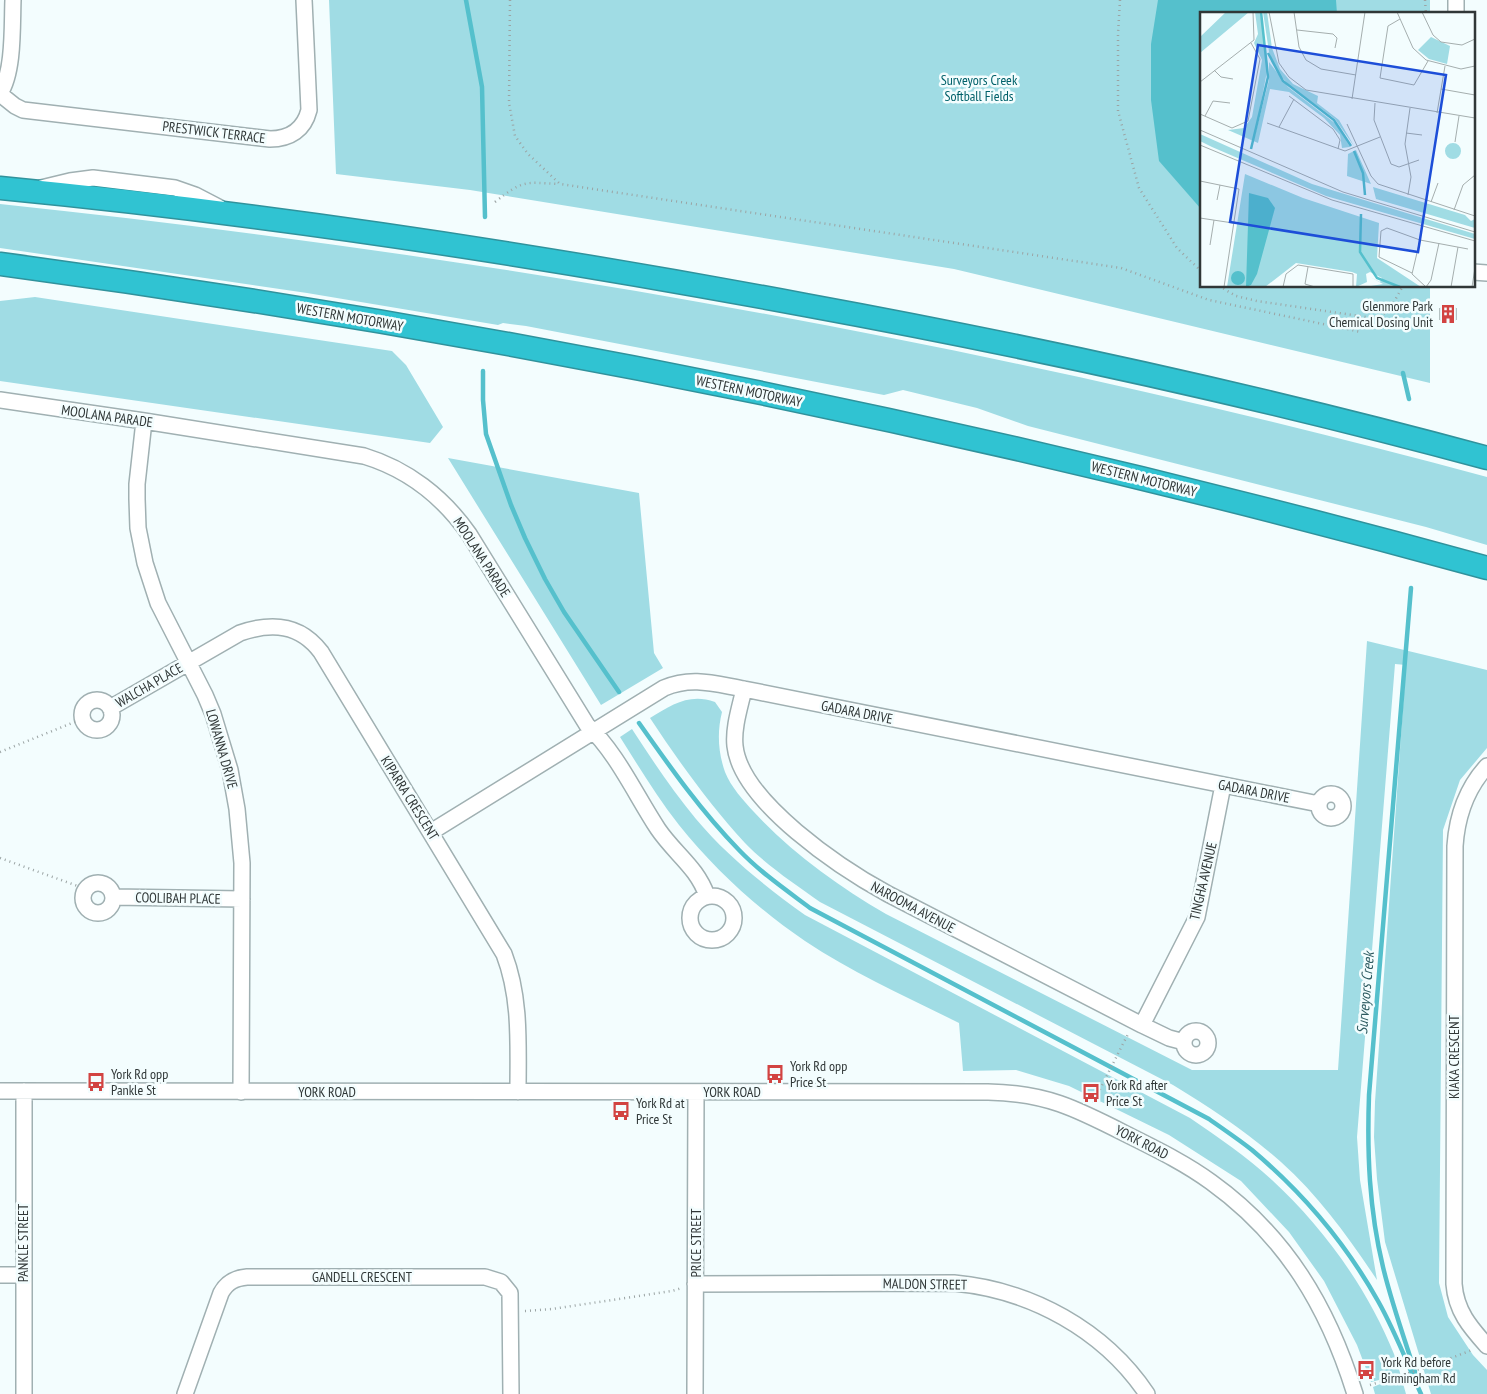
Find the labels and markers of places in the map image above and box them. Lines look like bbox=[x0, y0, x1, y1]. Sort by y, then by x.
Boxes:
place label: Glenmore Park Chemical Dosing Unit bbox=[1329, 297, 1434, 331]
building icon: Glenmore Park Chemical Dosing Unit bbox=[1437, 303, 1459, 325]
place label: York Rd opp Price St bbox=[790, 1057, 847, 1091]
bus stop icon: York Rd opp Price St bbox=[764, 1063, 786, 1085]
place label: York Rd opp Pankle St bbox=[111, 1065, 168, 1099]
bus stop icon: York Rd opp Pankle St bbox=[85, 1071, 107, 1093]
place label: York Rd after Price St bbox=[1106, 1076, 1168, 1110]
bus stop icon: York Rd after Price St bbox=[1080, 1082, 1102, 1104]
place label: York Rd at Price St bbox=[636, 1094, 685, 1128]
bus stop icon: York Rd at Price St bbox=[610, 1100, 632, 1122]
place label: York Rd before Birmingham Rd bbox=[1381, 1353, 1455, 1387]
bus stop icon: York Rd before Birmingham Rd bbox=[1355, 1359, 1377, 1381]

